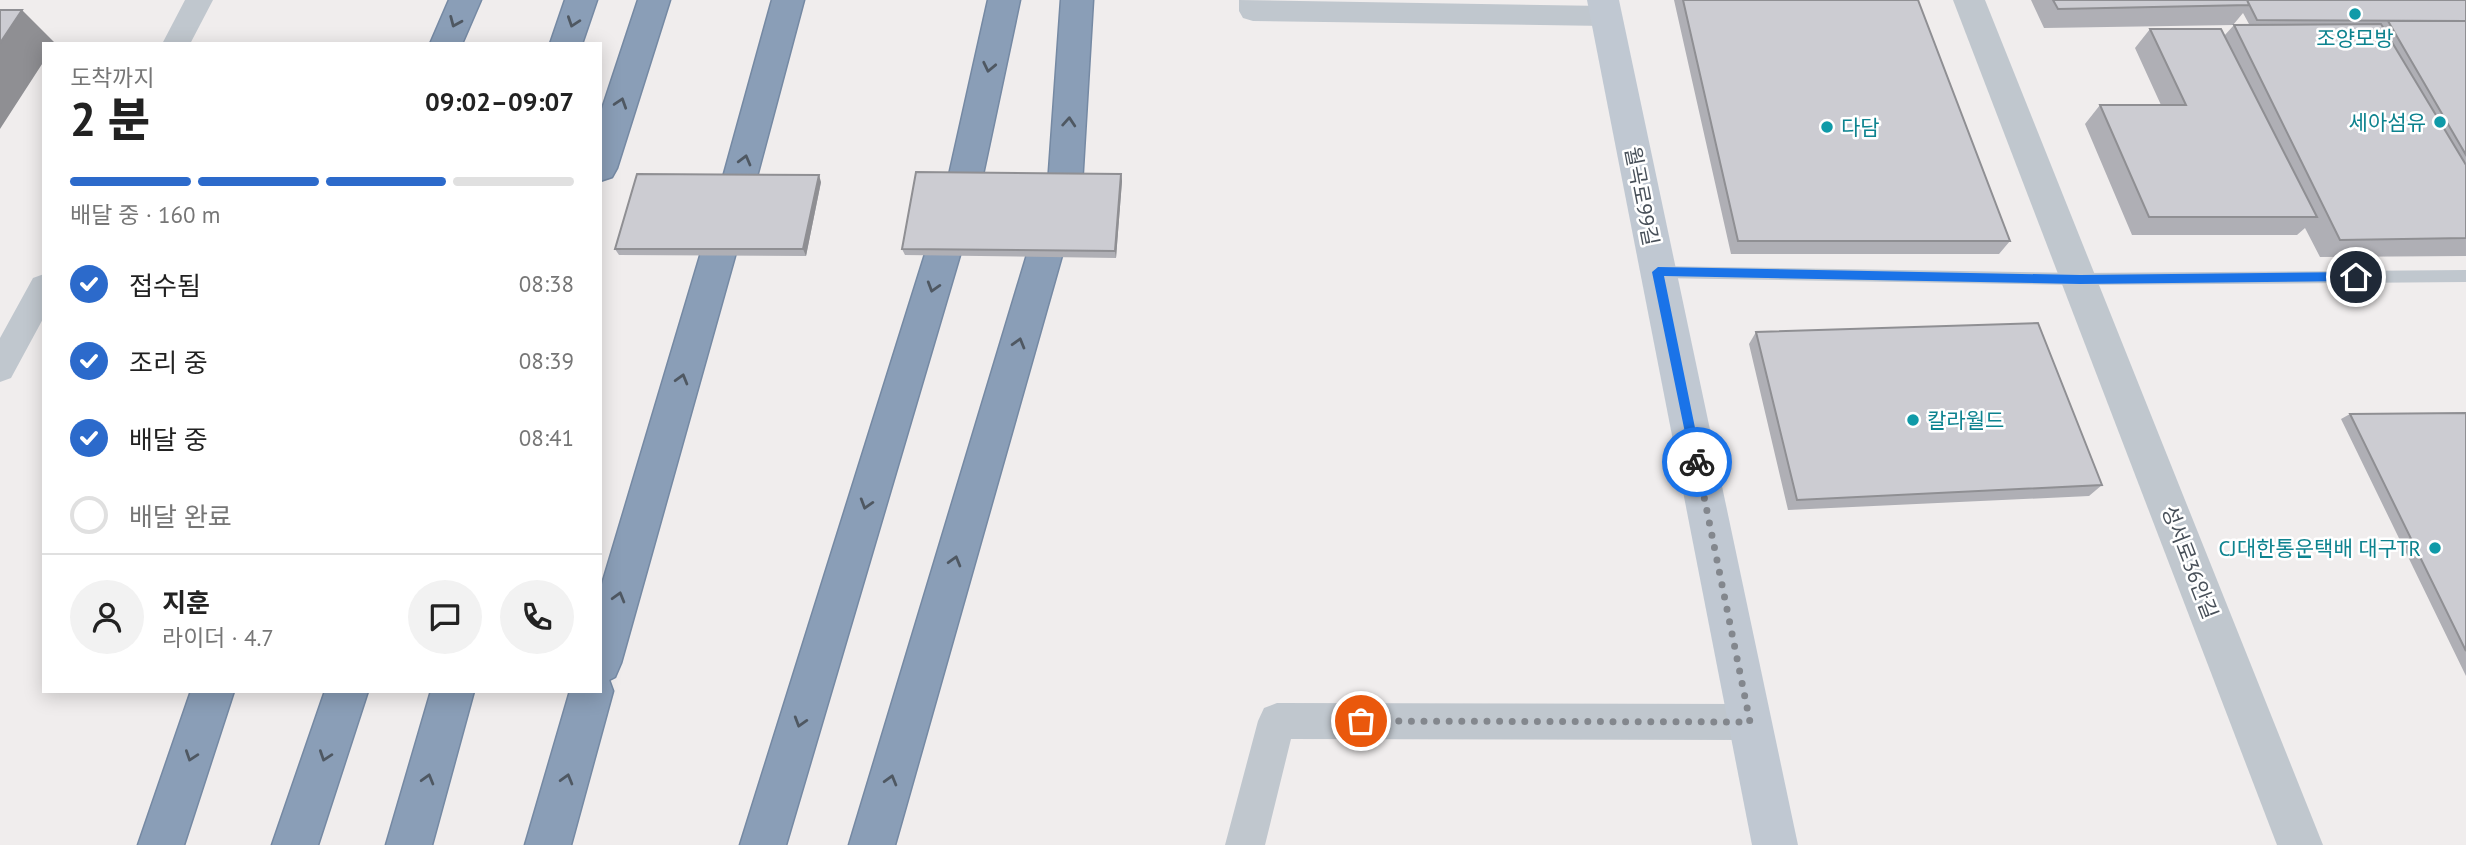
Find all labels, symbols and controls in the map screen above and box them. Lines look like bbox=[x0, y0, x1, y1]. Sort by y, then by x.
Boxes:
marker: 조양모방 bbox=[2347, 6, 2363, 22]
one-way arrow bbox=[450, 15, 464, 27]
one-way arrow bbox=[567, 15, 581, 27]
place label: 조양모방 bbox=[2316, 25, 2394, 52]
one-way arrow bbox=[983, 61, 998, 73]
text: 도착까지 bbox=[70, 63, 155, 92]
text: 09:02–09:07 bbox=[425, 85, 574, 118]
text: 2 분 bbox=[70, 89, 150, 149]
one-way arrow bbox=[613, 97, 627, 110]
place label: 세아섬유 bbox=[2349, 109, 2426, 136]
place label: 다담 bbox=[1841, 114, 1880, 141]
marker: 세아섬유 bbox=[2432, 114, 2448, 130]
one-way arrow bbox=[1061, 116, 1076, 127]
marker: 다담 bbox=[1819, 119, 1835, 135]
street label: 월곡로99길 bbox=[1619, 144, 1665, 248]
one-way arrow bbox=[736, 154, 751, 166]
text: 배달 중 · 160 m bbox=[70, 200, 220, 229]
pin bbox=[2326, 247, 2386, 307]
icon: home bbox=[2337, 258, 2375, 296]
icon: check bbox=[70, 265, 108, 303]
text: 접수됨 bbox=[129, 269, 201, 302]
text: 08:38 bbox=[519, 269, 574, 298]
one-way arrow bbox=[926, 281, 941, 293]
one-way arrow bbox=[1011, 337, 1025, 349]
icon: check bbox=[70, 342, 108, 380]
text: 조리 중 bbox=[129, 346, 208, 379]
text: 08:39 bbox=[519, 346, 574, 375]
one-way arrow bbox=[674, 373, 689, 385]
place label: 칼라월드 bbox=[1927, 407, 2004, 434]
marker: 칼라월드 bbox=[1905, 412, 1921, 428]
icon: check bbox=[70, 419, 108, 457]
text: 배달 중 bbox=[129, 423, 208, 456]
text: 08:41 bbox=[519, 423, 574, 452]
courier bbox=[1662, 427, 1732, 497]
icon: bike bbox=[1678, 443, 1716, 481]
one-way arrow bbox=[860, 498, 875, 510]
text: 배달 완료 bbox=[129, 500, 232, 533]
street label: 성서로36안길 bbox=[2156, 501, 2224, 623]
place label: CJ대한통운택배 대구TR bbox=[2219, 535, 2421, 562]
marker: CJ대한통운택배 대구TR bbox=[2427, 540, 2443, 556]
one-way arrow bbox=[947, 555, 961, 567]
button: person bbox=[70, 580, 144, 654]
button: chat bbox=[408, 580, 482, 654]
button: phone bbox=[500, 580, 574, 654]
text: 지훈 bbox=[162, 586, 210, 619]
one-way arrow bbox=[611, 592, 626, 604]
text: 라이더 · 4.7 bbox=[162, 623, 274, 652]
pin bbox=[1331, 691, 1391, 751]
icon: bag bbox=[1342, 702, 1380, 740]
one-way arrow bbox=[794, 716, 809, 728]
one-way arrow bbox=[185, 749, 199, 762]
one-way arrow bbox=[319, 749, 333, 762]
one-way arrow bbox=[420, 773, 434, 785]
one-way arrow bbox=[558, 774, 573, 786]
one-way arrow bbox=[883, 774, 898, 786]

